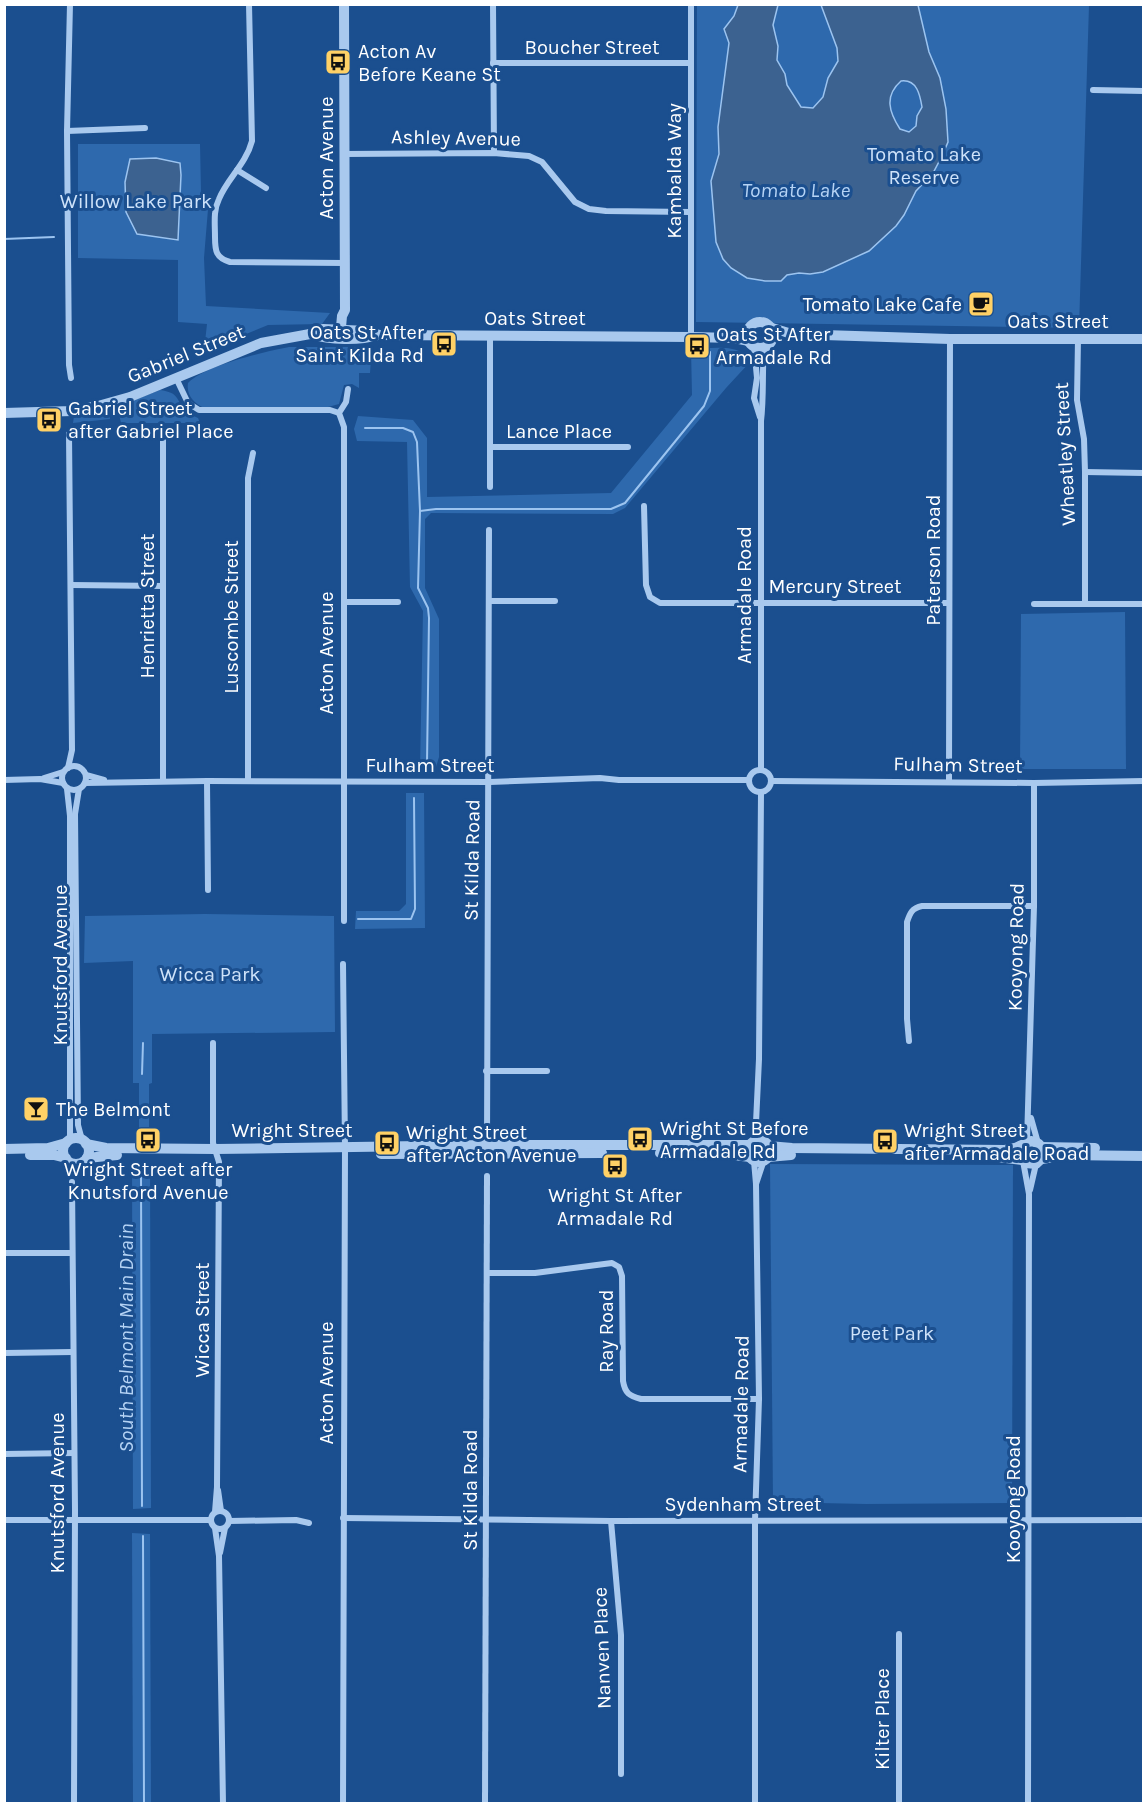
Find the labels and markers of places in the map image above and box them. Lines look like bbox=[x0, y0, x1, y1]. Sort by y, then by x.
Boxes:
place label: Acton Av Before Keane St bbox=[358, 40, 501, 86]
bus stop icon: Acton Av Before Keane St bbox=[323, 47, 353, 77]
cafe icon: Tomato Lake Cafe bbox=[966, 289, 996, 319]
place label: Tomato Lake Cafe bbox=[803, 293, 962, 316]
place label: Oats St After Saint Kilda Rd bbox=[295, 321, 425, 367]
place label: Oats St After Armadale Rd bbox=[716, 323, 832, 369]
bus stop icon: Oats St After Saint Kilda Rd bbox=[429, 329, 459, 359]
bus stop icon: Oats St After Armadale Rd bbox=[682, 331, 712, 361]
place label: Gabriel Street after Gabriel Place bbox=[68, 397, 233, 443]
bus stop icon: Gabriel Street after Gabriel Place bbox=[34, 405, 64, 435]
bar icon: The Belmont bbox=[21, 1094, 51, 1124]
place label: The Belmont bbox=[56, 1098, 171, 1121]
place label: Wright St Before Armadale Rd bbox=[660, 1117, 808, 1163]
place label: Wright Street after Armadale Road bbox=[904, 1119, 1090, 1165]
place label: Wright Street after Acton Avenue bbox=[406, 1121, 577, 1167]
bus stop icon: Wright St Before Armadale Rd bbox=[625, 1124, 655, 1154]
bus stop icon: Wright Street after Knutsford Avenue bbox=[133, 1125, 163, 1155]
bus stop icon: Wright Street after Armadale Road bbox=[870, 1126, 900, 1156]
bus stop icon: Wright Street after Acton Avenue bbox=[372, 1128, 402, 1158]
bus stop icon: Wright St After Armadale Rd bbox=[600, 1151, 630, 1181]
place label: Wright Street after Knutsford Avenue bbox=[64, 1158, 233, 1204]
place label: Wright St After Armadale Rd bbox=[548, 1184, 683, 1230]

